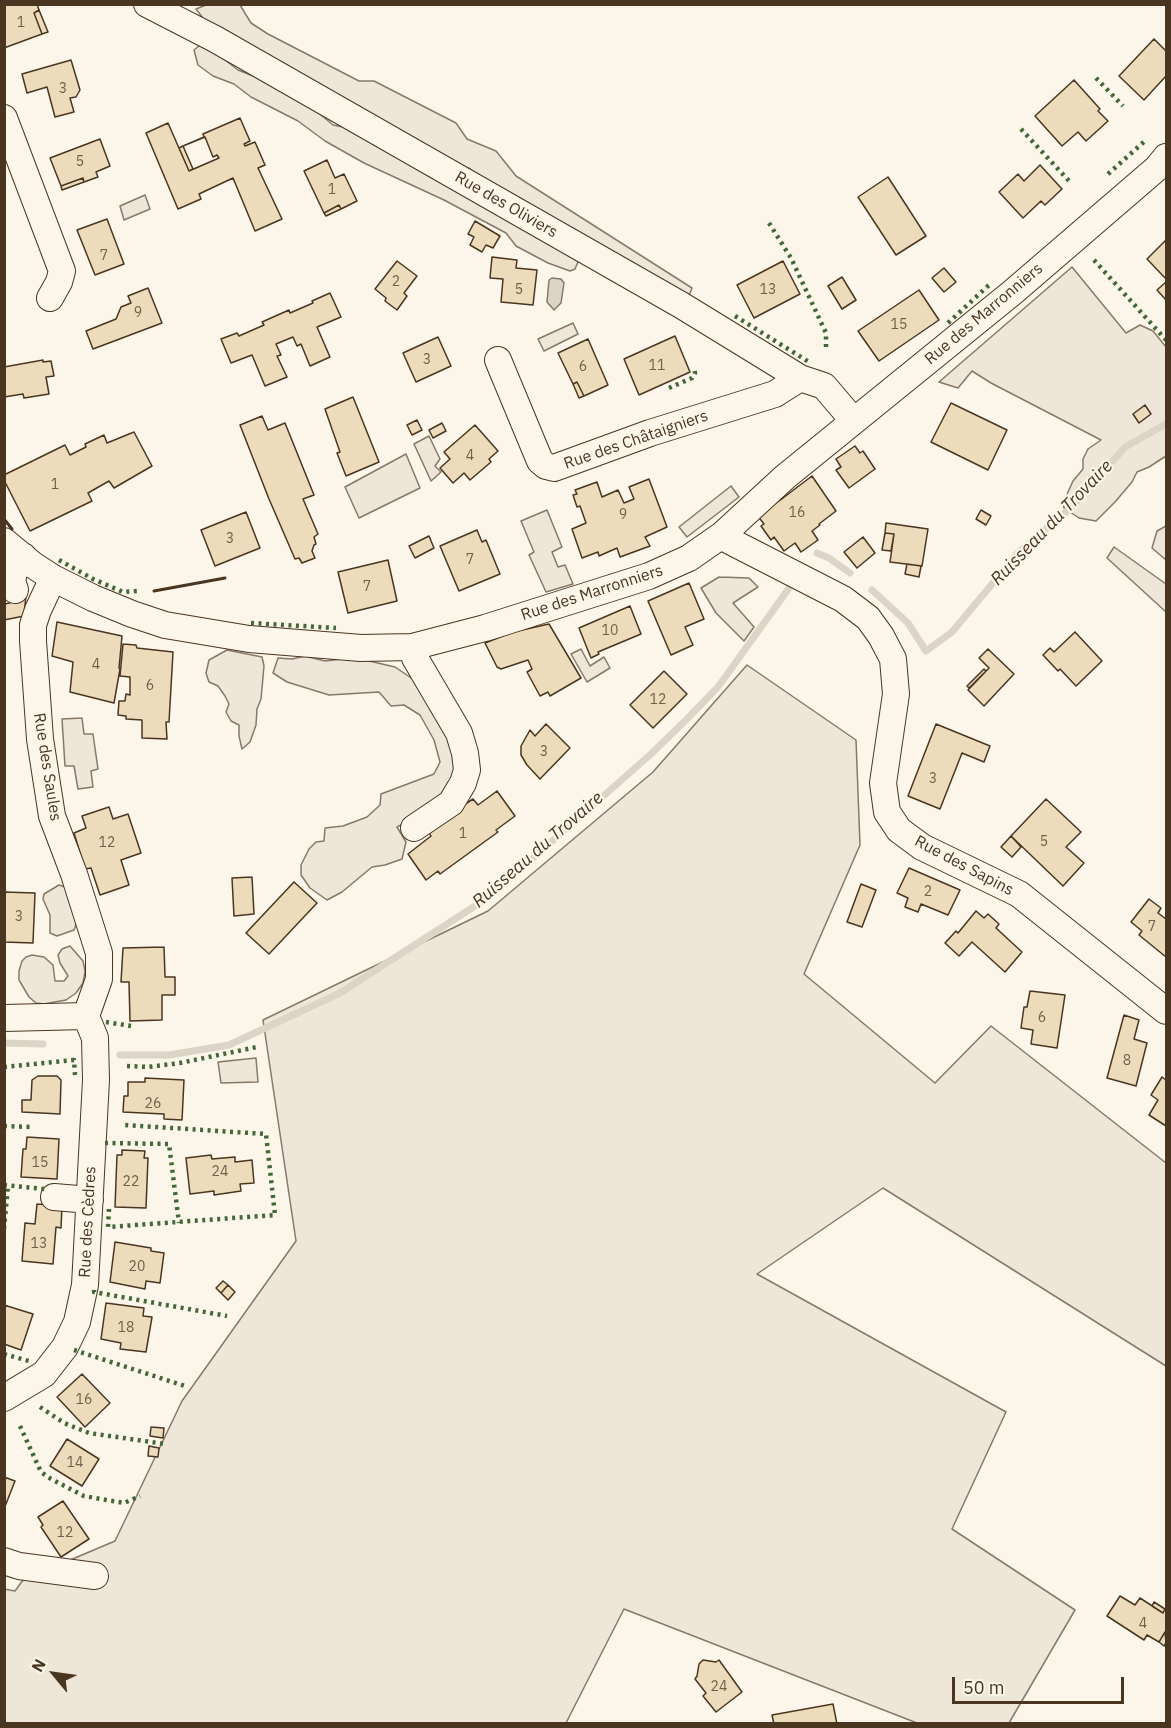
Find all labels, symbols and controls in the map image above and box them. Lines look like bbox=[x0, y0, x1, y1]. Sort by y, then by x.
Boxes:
house number: 1 bbox=[17, 15, 25, 31]
house number: 3 bbox=[59, 81, 67, 97]
house number: 5 bbox=[76, 154, 84, 170]
street label: Rue des Oliviers bbox=[451, 168, 561, 242]
house number: 1 bbox=[328, 182, 336, 198]
house number: 7 bbox=[100, 248, 108, 264]
street label: Rue des Marronniers bbox=[921, 259, 1047, 369]
house number: 2 bbox=[392, 274, 400, 290]
house number: 5 bbox=[515, 282, 523, 298]
house number: 13 bbox=[760, 282, 776, 298]
house number: 9 bbox=[134, 305, 142, 321]
house number: 15 bbox=[891, 317, 907, 333]
house number: 3 bbox=[423, 352, 431, 368]
house number: 11 bbox=[649, 358, 665, 374]
house number: 6 bbox=[579, 359, 587, 375]
street label: Rue des Châtaigniers bbox=[561, 406, 711, 474]
house number: 4 bbox=[466, 448, 474, 464]
water label: Ruisseau du Trovaire bbox=[987, 456, 1117, 590]
house number: 1 bbox=[51, 477, 59, 493]
house number: 16 bbox=[789, 505, 805, 521]
house number: 9 bbox=[619, 507, 627, 523]
house number: 3 bbox=[226, 531, 234, 547]
house number: 7 bbox=[466, 552, 474, 568]
street label: Rue des Marronniers bbox=[519, 561, 665, 625]
house number: 7 bbox=[363, 579, 371, 595]
house number: 10 bbox=[602, 623, 618, 639]
house number: 4 bbox=[92, 657, 100, 673]
house number: 6 bbox=[146, 678, 154, 694]
house number: 12 bbox=[650, 692, 666, 708]
street label: Rue des Saules bbox=[29, 711, 65, 823]
house number: 3 bbox=[540, 744, 548, 760]
house number: 3 bbox=[929, 771, 937, 787]
water label: Ruisseau du Trovaire bbox=[468, 787, 608, 913]
house number: 1 bbox=[459, 826, 467, 842]
street label: Rue des Sapins bbox=[911, 832, 1017, 900]
house number: 5 bbox=[1040, 834, 1048, 850]
house number: 12 bbox=[99, 835, 115, 851]
house number: 2 bbox=[924, 884, 932, 900]
house number: 3 bbox=[15, 909, 23, 925]
house number: 7 bbox=[1148, 919, 1156, 935]
house number: 6 bbox=[1038, 1010, 1046, 1026]
house number: 8 bbox=[1123, 1053, 1131, 1069]
house number: 26 bbox=[145, 1096, 161, 1112]
house number: 15 bbox=[32, 1155, 48, 1171]
house number: 24 bbox=[212, 1164, 228, 1180]
street label: Rue des Cèdres bbox=[75, 1166, 101, 1278]
house number: 22 bbox=[123, 1174, 139, 1190]
house number: 13 bbox=[31, 1236, 47, 1252]
house number: 20 bbox=[129, 1259, 145, 1275]
house number: 18 bbox=[118, 1320, 134, 1336]
house number: 16 bbox=[76, 1392, 92, 1408]
house number: 14 bbox=[67, 1455, 83, 1471]
house number: 12 bbox=[57, 1525, 73, 1541]
house number: 4 bbox=[1139, 1616, 1147, 1632]
north arrow bbox=[24, 1644, 84, 1704]
text: N bbox=[27, 1655, 50, 1675]
scale bar bbox=[955, 1665, 1128, 1703]
text: 50 m bbox=[963, 1676, 1005, 1699]
house number: 24 bbox=[711, 1679, 727, 1695]

